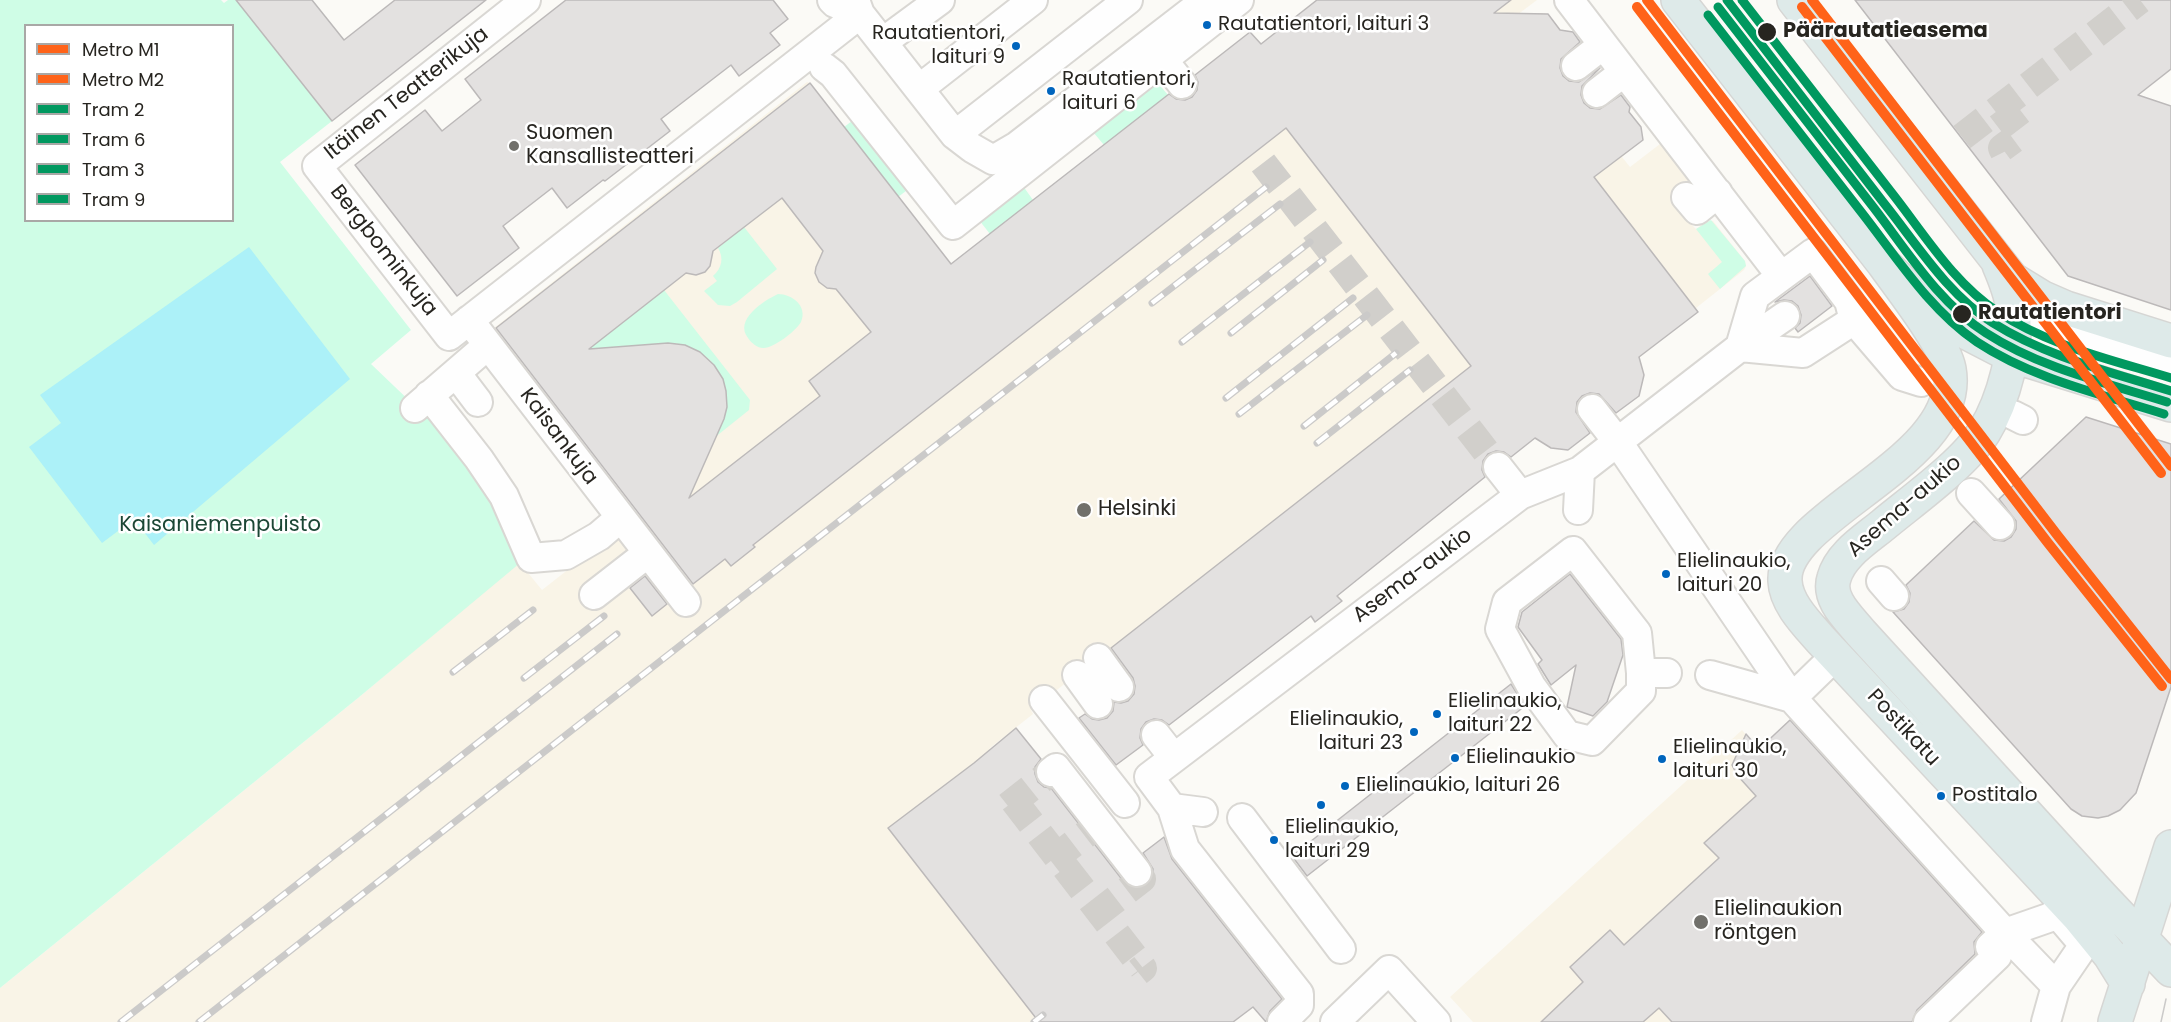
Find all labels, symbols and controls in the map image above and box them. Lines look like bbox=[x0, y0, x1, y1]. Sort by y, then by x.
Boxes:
place label: Rautatientori, laituri 3 bbox=[1218, 13, 1429, 37]
marker: Rautatientori, laituri 3 bbox=[1201, 19, 1213, 31]
place label: Päärautatieasema bbox=[1783, 19, 1988, 45]
marker: Päärautatieasema bbox=[1756, 21, 1778, 43]
street label: Itäinen Teatterikuja bbox=[320, 22, 494, 166]
place label: Rautatientori, laituri 9 bbox=[872, 22, 1005, 69]
legend bbox=[24, 24, 234, 222]
text: Metro M1 bbox=[82, 37, 160, 62]
marker: Rautatientori, laituri 9 bbox=[1010, 40, 1022, 52]
text: Metro M2 bbox=[82, 67, 164, 92]
place label: Rautatientori, laituri 6 bbox=[1062, 68, 1195, 115]
marker: Rautatientori, laituri 6 bbox=[1045, 85, 1057, 97]
text: Tram 2 bbox=[82, 97, 144, 122]
place label: Suomen Kansallisteatteri bbox=[526, 121, 694, 171]
text: Tram 6 bbox=[82, 127, 145, 152]
marker: Suomen Kansallisteatteri bbox=[507, 139, 521, 153]
text: Tram 3 bbox=[82, 157, 145, 182]
street label: Bergbominkuja bbox=[324, 180, 442, 322]
text: Tram 9 bbox=[82, 187, 145, 212]
place label: Rautatientori bbox=[1978, 301, 2122, 327]
marker: Rautatientori bbox=[1951, 303, 1973, 325]
street label: Kaisankuja bbox=[514, 384, 602, 490]
street label: Asema-aukio bbox=[1843, 451, 1967, 563]
place label: Helsinki bbox=[1098, 497, 1176, 523]
marker: Helsinki bbox=[1075, 501, 1093, 519]
park label: Kaisaniemenpuisto bbox=[119, 513, 321, 539]
street label: Asema-aukio bbox=[1348, 523, 1478, 629]
place label: Elielinaukio, laituri 20 bbox=[1677, 550, 1790, 597]
marker: Elielinaukio, laituri 20 bbox=[1660, 568, 1672, 580]
street label: Postikatu bbox=[1861, 684, 1945, 772]
place label: Elielinaukio, laituri 22 bbox=[1448, 690, 1561, 737]
place label: Elielinaukio, laituri 23 bbox=[1290, 708, 1403, 755]
marker: Elielinaukio, laituri 22 bbox=[1431, 708, 1443, 720]
marker: Elielinaukio, laituri 23 bbox=[1408, 726, 1420, 738]
place label: Elielinaukio, laituri 30 bbox=[1673, 736, 1786, 783]
place label: Elielinaukio bbox=[1466, 746, 1575, 770]
marker: Elielinaukio bbox=[1449, 752, 1461, 764]
marker: Elielinaukio, laituri 30 bbox=[1656, 753, 1668, 765]
place label: Elielinaukio, laituri 26 bbox=[1356, 774, 1560, 798]
marker: Elielinaukio, laituri 26 bbox=[1339, 780, 1351, 792]
place label: Postitalo bbox=[1952, 784, 2038, 808]
marker: Postitalo bbox=[1935, 790, 1947, 802]
unlabelled marker bbox=[1315, 799, 1327, 811]
place label: Elielinaukio, laituri 29 bbox=[1285, 816, 1398, 863]
marker: Elielinaukio, laituri 29 bbox=[1268, 834, 1280, 846]
place label: Elielinaukion röntgen bbox=[1714, 897, 1842, 947]
marker: Elielinaukion röntgen bbox=[1692, 913, 1710, 931]

